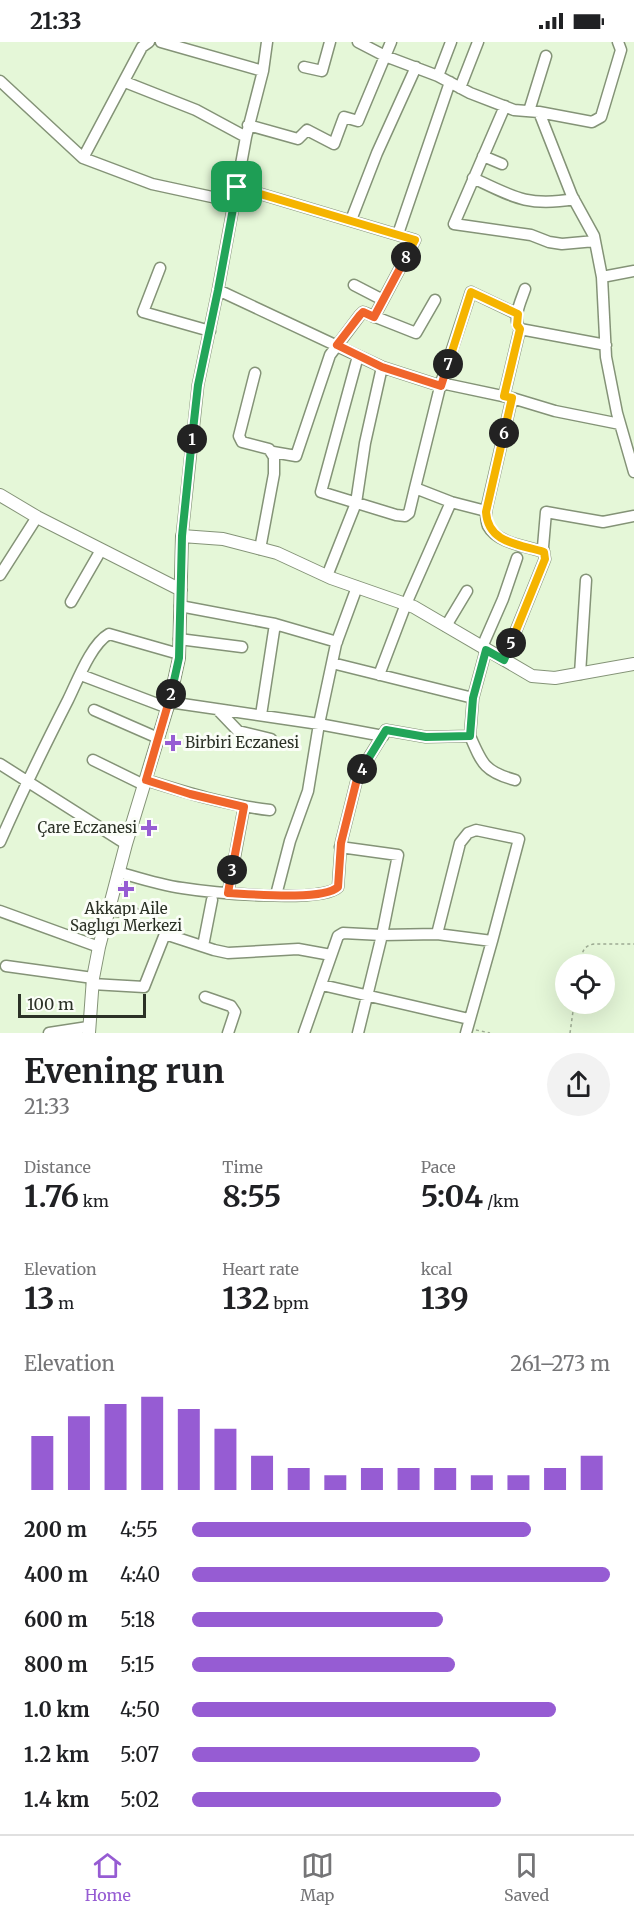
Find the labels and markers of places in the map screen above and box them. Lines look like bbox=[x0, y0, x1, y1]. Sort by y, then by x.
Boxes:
pin bbox=[211, 161, 262, 212]
pin: 8 bbox=[391, 242, 421, 272]
pin: 7 bbox=[433, 349, 463, 379]
pin: 6 bbox=[489, 418, 519, 448]
pin: 1 bbox=[177, 424, 207, 454]
pin: 5 bbox=[496, 628, 526, 658]
pin: 2 bbox=[156, 679, 186, 709]
place label: Birbiri Eczanesi bbox=[185, 733, 299, 752]
marker: Birbiri Eczanesi bbox=[166, 736, 180, 750]
pin: 4 bbox=[347, 754, 377, 784]
place label: Çare Eczanesi bbox=[38, 818, 137, 837]
marker: Çare Eczanesi bbox=[142, 821, 156, 835]
pin: 3 bbox=[217, 855, 247, 885]
marker: Akkapı Aile Saglıgı Merkezi bbox=[117, 880, 135, 898]
place label: Akkapı Aile Saglıgı Merkezi bbox=[70, 899, 182, 935]

